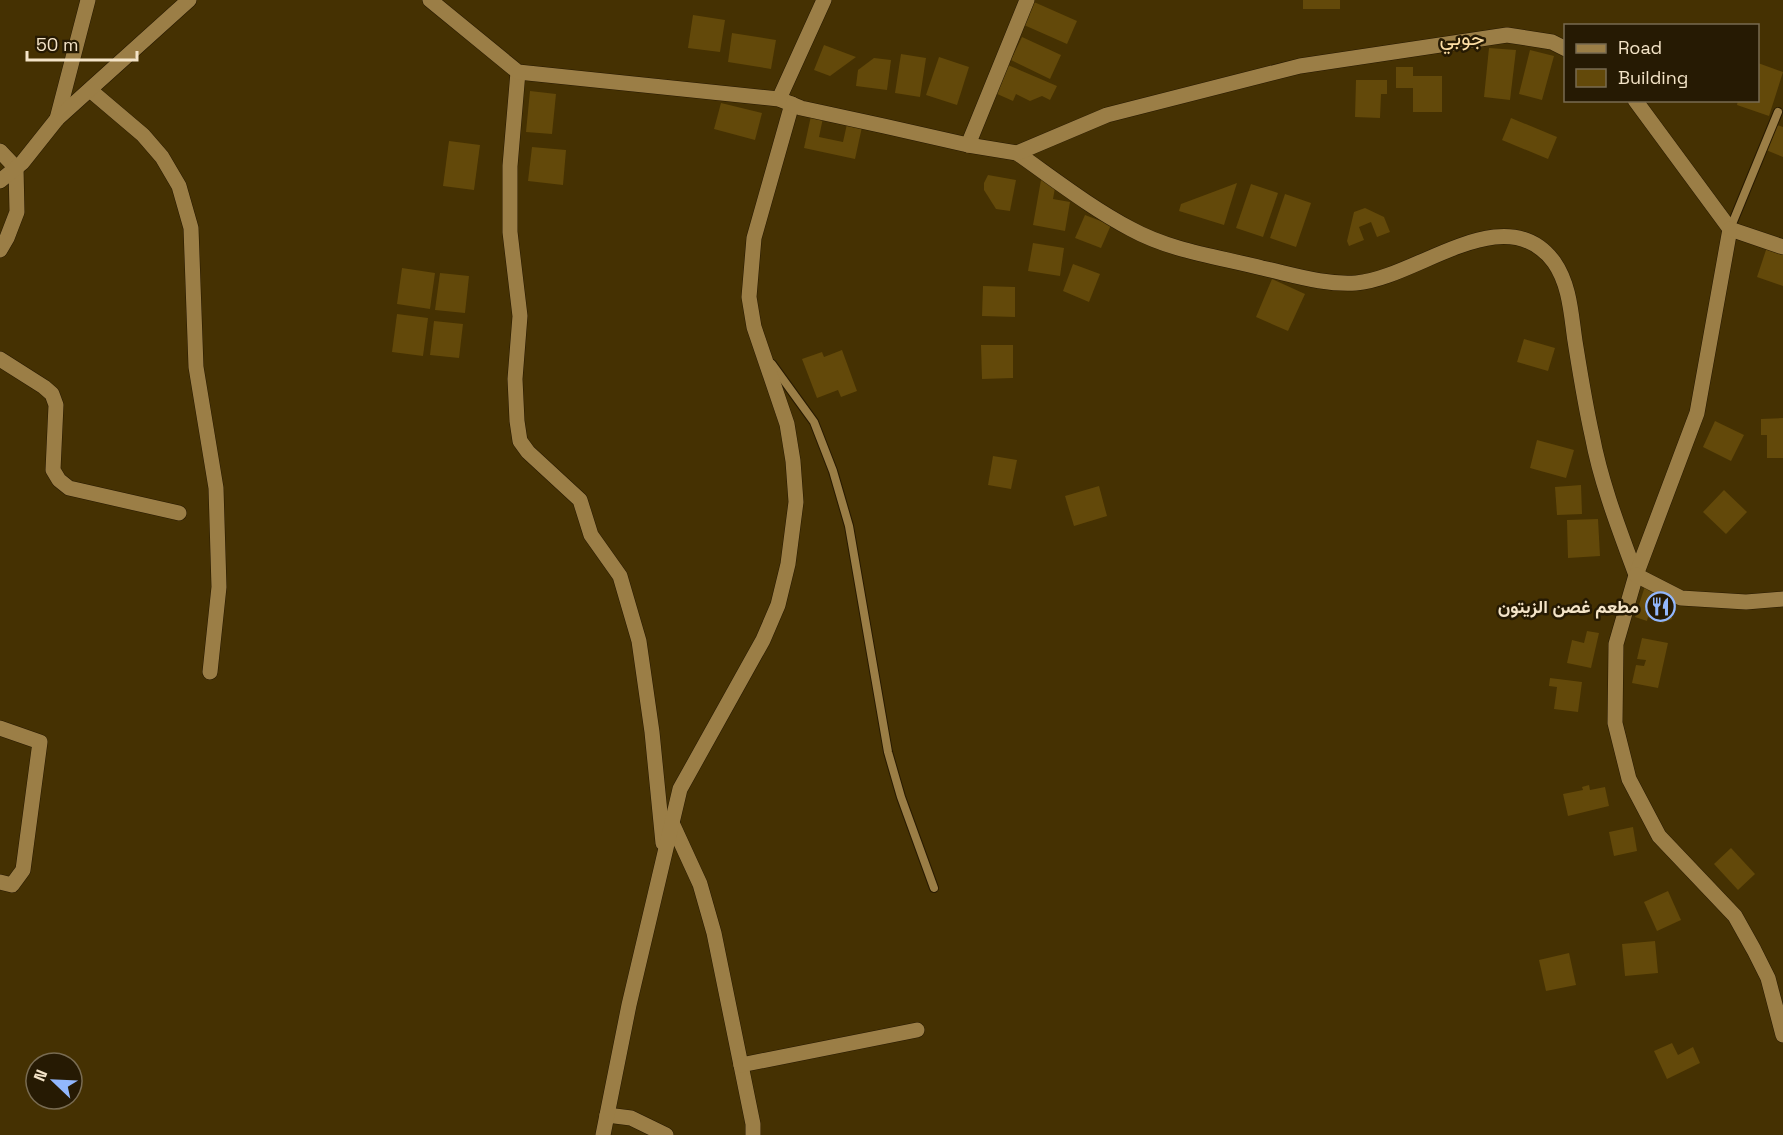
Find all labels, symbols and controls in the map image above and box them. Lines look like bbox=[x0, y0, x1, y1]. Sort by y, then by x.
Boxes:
scale bar bbox=[27, 24, 136, 62]
district label: جوبي bbox=[1439, 24, 1485, 55]
legend bbox=[1564, 24, 1759, 102]
text: 50 m bbox=[36, 33, 78, 56]
text: Road bbox=[1618, 36, 1662, 59]
text: Building bbox=[1618, 66, 1688, 89]
restaurant icon: مطعم غصن الزيتون bbox=[1644, 591, 1676, 623]
place label: مطعم غصن الزيتون bbox=[1498, 595, 1639, 619]
north arrow bbox=[24, 1051, 84, 1111]
text: N bbox=[29, 1066, 52, 1084]

